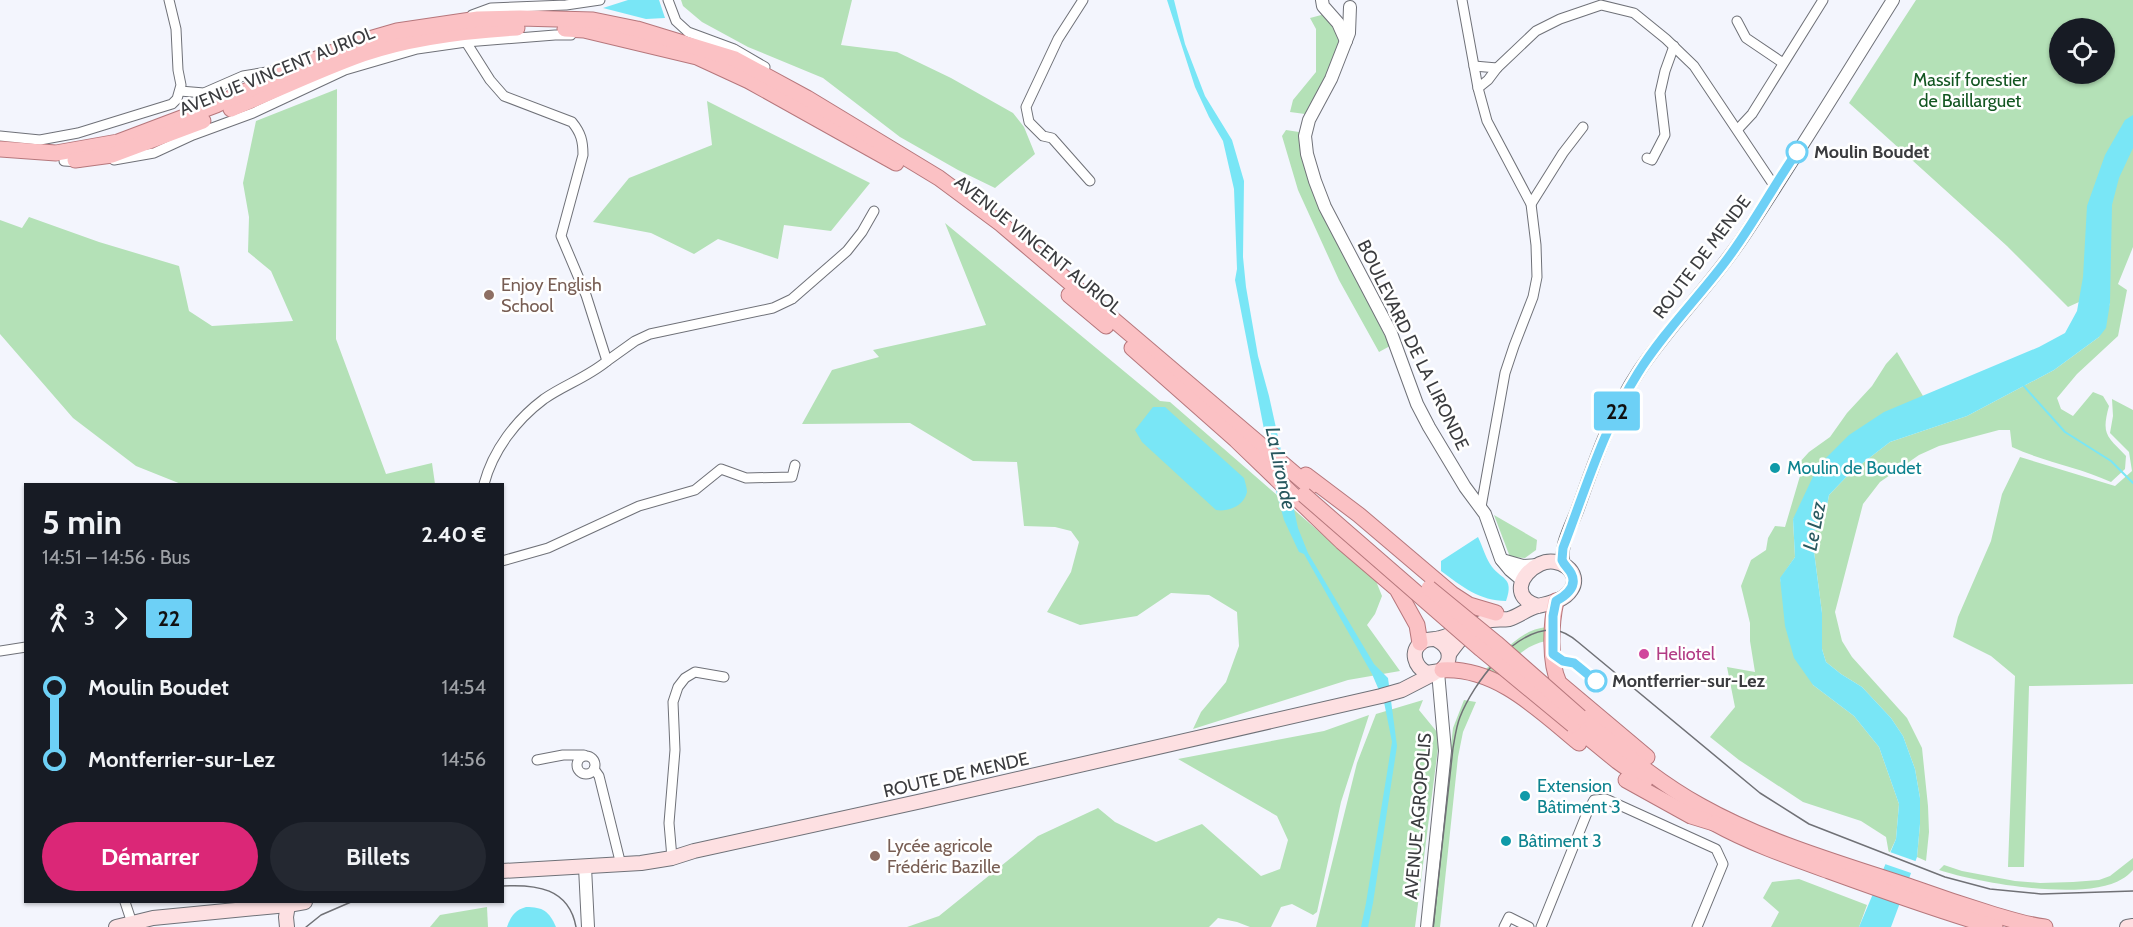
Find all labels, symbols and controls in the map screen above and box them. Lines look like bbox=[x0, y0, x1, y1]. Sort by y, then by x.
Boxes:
map controls bbox=[2049, 18, 2115, 84]
button: locate bbox=[2049, 18, 2115, 84]
street label: AVENUE VINCENT AURIOL bbox=[176, 22, 378, 120]
park label: Massif forestier de Baillarguet bbox=[1913, 69, 2028, 112]
marker: Moulin Boudet bbox=[1786, 141, 1808, 163]
place label: Moulin Boudet bbox=[1814, 141, 1929, 163]
street label: AVENUE VINCENT AURIOL bbox=[950, 171, 1126, 319]
street label: ROUTE DE MENDE bbox=[1648, 191, 1756, 323]
street label: BOULEVARD DE LA LIRONDE bbox=[1352, 236, 1474, 454]
place label: Enjoy English School bbox=[501, 274, 602, 317]
marker: Enjoy English School bbox=[482, 288, 496, 302]
line badge: 22 bbox=[1590, 392, 1644, 430]
text: 22 bbox=[1606, 399, 1628, 424]
water label: La Lironde bbox=[1261, 424, 1301, 512]
place label: Moulin de Boudet bbox=[1787, 457, 1922, 479]
marker: Moulin de Boudet bbox=[1768, 461, 1782, 475]
water label: Le Lez bbox=[1798, 499, 1831, 552]
text: 5 min bbox=[42, 502, 122, 542]
text: 2.40 € bbox=[421, 521, 486, 548]
text: 14:51 – 14:56 · Bus bbox=[42, 545, 190, 569]
icon: walk bbox=[42, 602, 75, 635]
icon: forward bbox=[104, 602, 137, 635]
text: 3 bbox=[84, 606, 95, 630]
text: 22 bbox=[158, 606, 180, 631]
place label: Heliotel bbox=[1656, 643, 1716, 665]
marker: Heliotel bbox=[1637, 647, 1651, 661]
marker: Montferrier-sur-Lez bbox=[1585, 670, 1607, 692]
place label: Montferrier-sur-Lez bbox=[1612, 670, 1765, 692]
text: Moulin Boudet bbox=[88, 674, 229, 701]
text: 14:54 bbox=[441, 675, 486, 699]
street label: AVENUE AGROPOLIS bbox=[1400, 732, 1436, 900]
text: Montferrier-sur-Lez bbox=[88, 746, 275, 773]
text: 14:56 bbox=[442, 747, 486, 771]
street label: ROUTE DE MENDE bbox=[881, 748, 1031, 802]
place label: Extension Bâtiment 3 bbox=[1537, 775, 1621, 818]
marker: Extension Bâtiment 3 bbox=[1518, 789, 1532, 803]
button: Démarrer bbox=[42, 822, 258, 891]
button: Billets bbox=[270, 822, 486, 891]
place label: Bâtiment 3 bbox=[1518, 830, 1602, 852]
marker: Bâtiment 3 bbox=[1499, 834, 1513, 848]
place label: Lycée agricole Frédéric Bazille bbox=[887, 835, 1001, 878]
marker: Lycée agricole Frédéric Bazille bbox=[868, 849, 882, 863]

